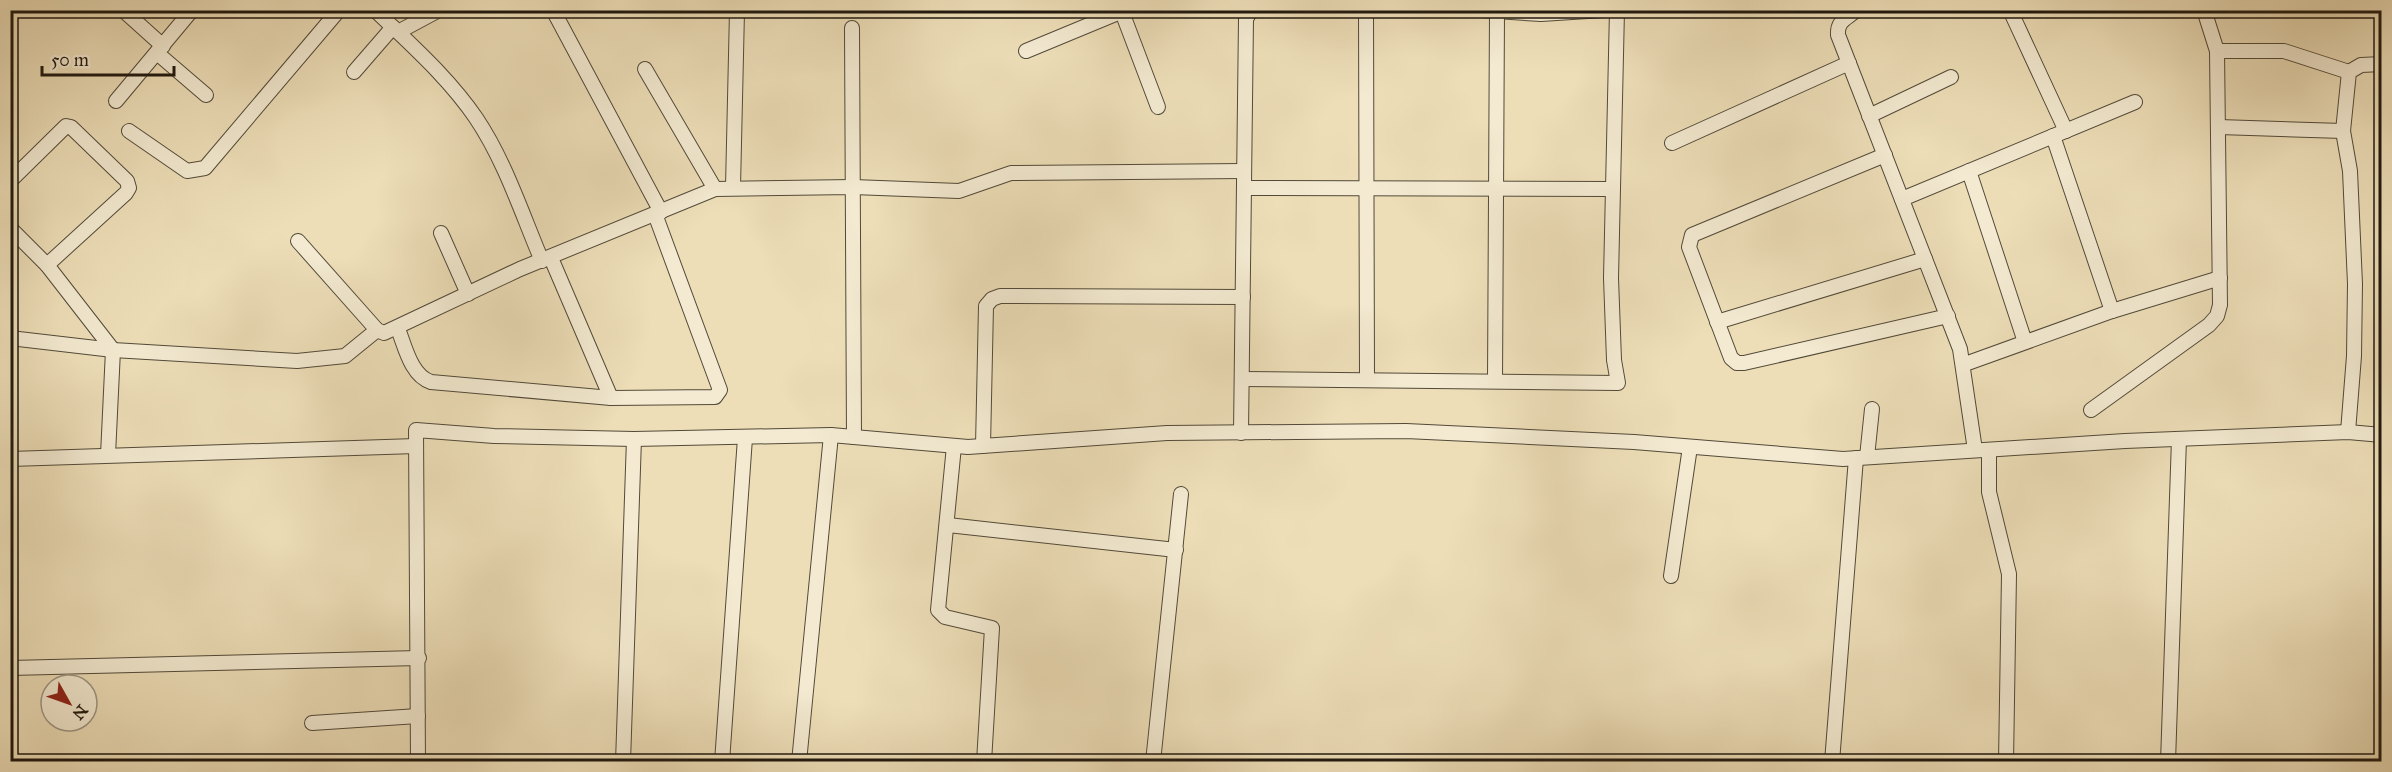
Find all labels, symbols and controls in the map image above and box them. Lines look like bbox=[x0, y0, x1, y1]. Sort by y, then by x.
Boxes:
scale bar bbox=[42, 39, 174, 77]
text: 50 m bbox=[51, 49, 89, 71]
north arrow bbox=[39, 673, 99, 733]
text: N bbox=[68, 701, 92, 724]

